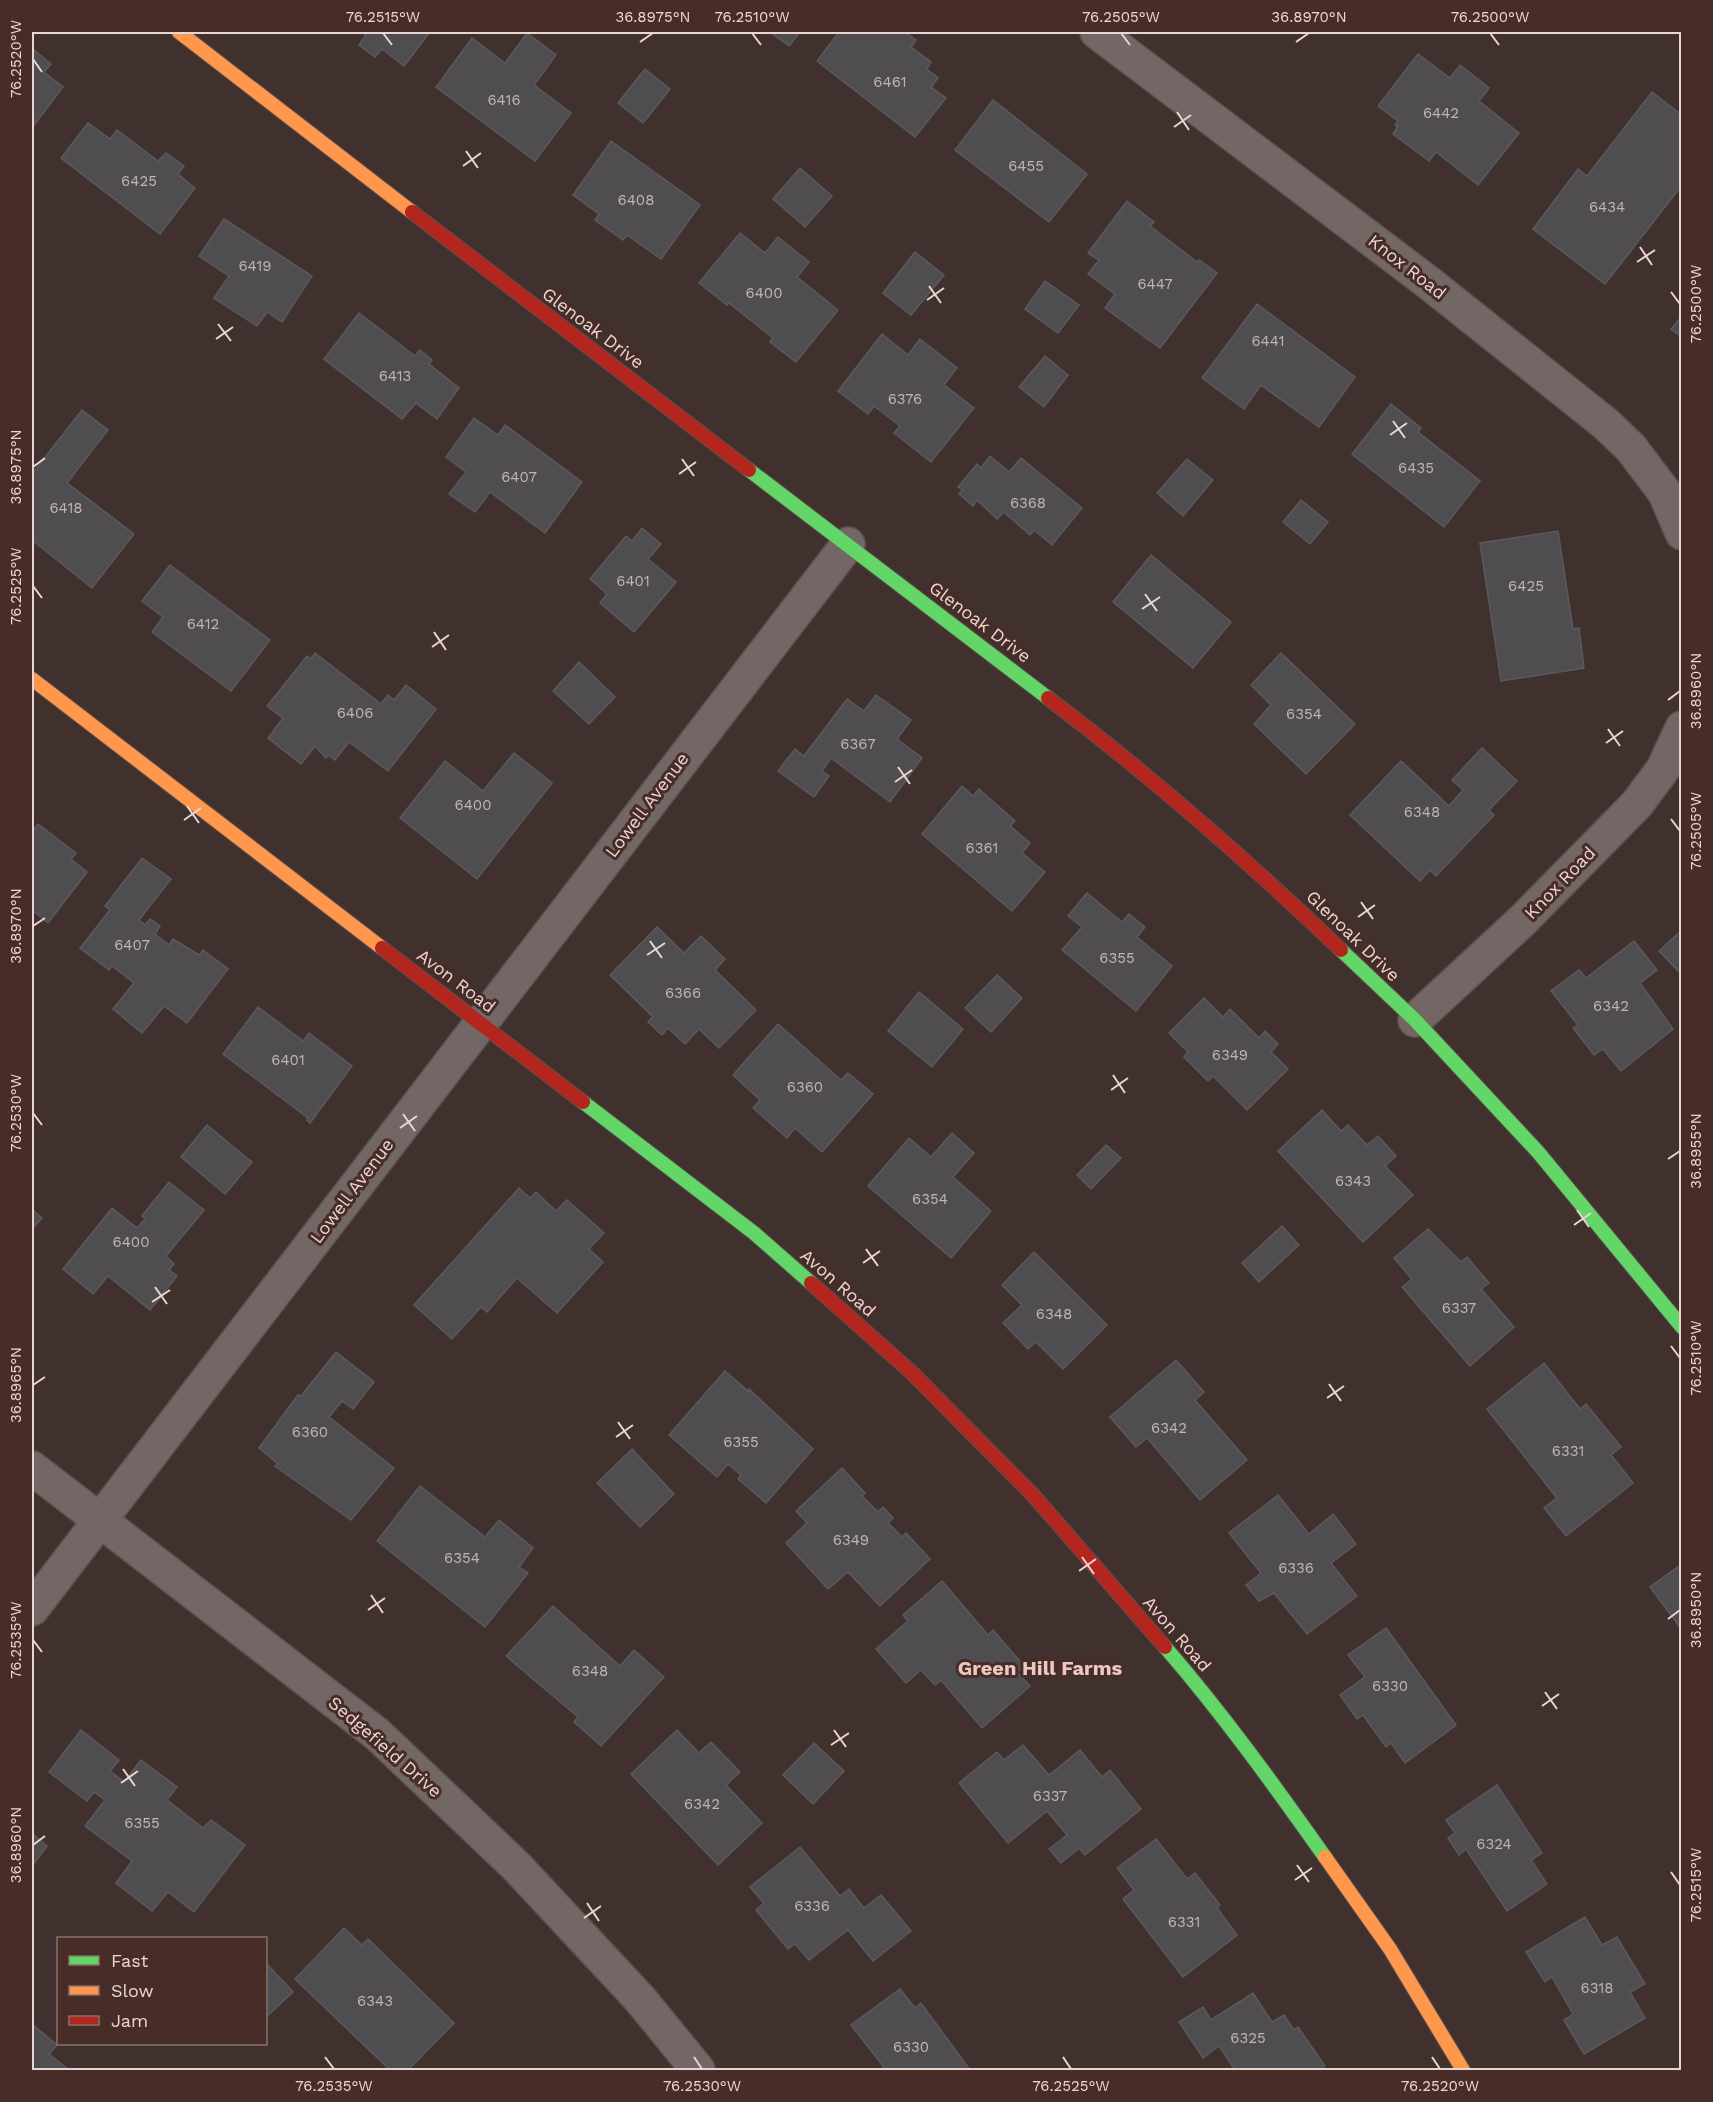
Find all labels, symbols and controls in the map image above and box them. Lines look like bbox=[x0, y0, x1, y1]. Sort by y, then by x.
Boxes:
text: 76.2515°W bbox=[346, 8, 420, 26]
text: 36.8975°N bbox=[615, 8, 691, 26]
text: 76.2510°W bbox=[714, 8, 790, 26]
text: 76.2505°W bbox=[1082, 8, 1160, 26]
text: 36.8970°N bbox=[1271, 8, 1347, 26]
text: 76.2500°W bbox=[1451, 8, 1529, 26]
text: 76.2520°W bbox=[7, 20, 25, 98]
house number: 6461 bbox=[873, 73, 907, 91]
house number: 6416 bbox=[487, 91, 521, 109]
house number: 6442 bbox=[1423, 104, 1459, 122]
house number: 6455 bbox=[1008, 157, 1044, 175]
house number: 6425 bbox=[121, 172, 157, 190]
house number: 6408 bbox=[618, 191, 654, 209]
house number: 6434 bbox=[1589, 198, 1625, 216]
street label: Knox Road bbox=[1364, 230, 1450, 303]
house number: 6419 bbox=[238, 257, 272, 275]
text: 76.2500°W bbox=[1687, 265, 1705, 343]
house number: 6447 bbox=[1137, 275, 1173, 293]
street label: Glenoak Drive bbox=[538, 283, 648, 373]
house number: 6400 bbox=[746, 284, 782, 302]
house number: 6441 bbox=[1251, 332, 1285, 350]
house number: 6413 bbox=[379, 367, 411, 385]
house number: 6376 bbox=[888, 390, 922, 408]
text: 36.8975°N bbox=[7, 429, 25, 505]
house number: 6435 bbox=[1398, 459, 1434, 477]
house number: 6407 bbox=[501, 468, 537, 486]
house number: 6368 bbox=[1010, 494, 1046, 512]
house number: 6418 bbox=[49, 499, 83, 517]
text: 76.2525°W bbox=[7, 547, 25, 625]
house number: 6401 bbox=[616, 572, 650, 590]
street label: Glenoak Drive bbox=[925, 577, 1035, 667]
house number: 6425 bbox=[1508, 577, 1544, 595]
house number: 6412 bbox=[187, 615, 219, 633]
text: 36.8960°N bbox=[1687, 653, 1705, 729]
house number: 6406 bbox=[337, 704, 373, 722]
house number: 6354 bbox=[1286, 705, 1322, 723]
house number: 6367 bbox=[840, 735, 876, 753]
street label: Lowell Avenue bbox=[600, 748, 693, 861]
text: 76.2505°W bbox=[1687, 792, 1705, 870]
house number: 6400 bbox=[455, 796, 491, 814]
house number: 6348 bbox=[1404, 803, 1440, 821]
house number: 6361 bbox=[966, 839, 998, 857]
street label: Knox Road bbox=[1520, 842, 1599, 923]
street label: Glenoak Drive bbox=[1302, 886, 1404, 985]
text: 36.8970°N bbox=[7, 888, 25, 964]
house number: 6407 bbox=[114, 936, 150, 954]
street label: Avon Road bbox=[413, 944, 500, 1017]
house number: 6355 bbox=[1099, 949, 1135, 967]
house number: 6366 bbox=[665, 984, 701, 1002]
house number: 6342 bbox=[1593, 997, 1629, 1015]
house number: 6349 bbox=[1212, 1046, 1248, 1064]
house number: 6401 bbox=[271, 1051, 305, 1069]
text: 76.2530°W bbox=[7, 1074, 25, 1152]
house number: 6360 bbox=[787, 1078, 823, 1096]
text: 36.8955°N bbox=[1687, 1113, 1705, 1189]
street label: Lowell Avenue bbox=[305, 1134, 398, 1247]
house number: 6343 bbox=[1335, 1172, 1371, 1190]
house number: 6354 bbox=[912, 1190, 948, 1208]
house number: 6400 bbox=[113, 1233, 149, 1251]
street label: Avon Road bbox=[796, 1244, 880, 1321]
house number: 6337 bbox=[1442, 1299, 1476, 1317]
house number: 6348 bbox=[1036, 1305, 1072, 1323]
text: 76.2510°W bbox=[1687, 1320, 1705, 1396]
text: 36.8965°N bbox=[7, 1347, 25, 1423]
house number: 6342 bbox=[1151, 1419, 1187, 1437]
house number: 6360 bbox=[292, 1423, 328, 1441]
house number: 6355 bbox=[723, 1433, 759, 1451]
house number: 6331 bbox=[1552, 1442, 1584, 1460]
house number: 6349 bbox=[833, 1531, 869, 1549]
house number: 6354 bbox=[444, 1549, 480, 1567]
house number: 6336 bbox=[1278, 1559, 1314, 1577]
text: 36.8950°N bbox=[1687, 1572, 1705, 1648]
street label: Avon Road bbox=[1139, 1592, 1216, 1676]
text: 76.2535°W bbox=[7, 1601, 25, 1679]
district label: Green Hill Farms bbox=[958, 1656, 1123, 1680]
house number: 6348 bbox=[572, 1662, 608, 1680]
house number: 6330 bbox=[1372, 1677, 1408, 1695]
street label: Sedgefield Drive bbox=[324, 1692, 446, 1801]
house number: 6337 bbox=[1033, 1787, 1067, 1805]
house number: 6342 bbox=[684, 1795, 720, 1813]
text: 36.8960°N bbox=[7, 1807, 25, 1883]
house number: 6355 bbox=[124, 1814, 160, 1832]
house number: 6324 bbox=[1476, 1835, 1512, 1853]
text: 76.2515°W bbox=[1687, 1848, 1705, 1922]
house number: 6336 bbox=[794, 1897, 830, 1915]
house number: 6331 bbox=[1168, 1913, 1200, 1931]
legend bbox=[57, 1937, 267, 2045]
text: Fast bbox=[111, 1950, 149, 1971]
house number: 6318 bbox=[1581, 1979, 1613, 1997]
text: Slow bbox=[111, 1980, 154, 2001]
house number: 6343 bbox=[357, 1992, 393, 2010]
text: Jam bbox=[111, 2010, 148, 2031]
house number: 6325 bbox=[1230, 2029, 1266, 2047]
house number: 6330 bbox=[893, 2038, 929, 2056]
text: 76.2535°W bbox=[295, 2077, 373, 2095]
text: 76.2530°W bbox=[663, 2077, 741, 2095]
text: 76.2525°W bbox=[1032, 2077, 1110, 2095]
text: 76.2520°W bbox=[1401, 2077, 1479, 2095]

